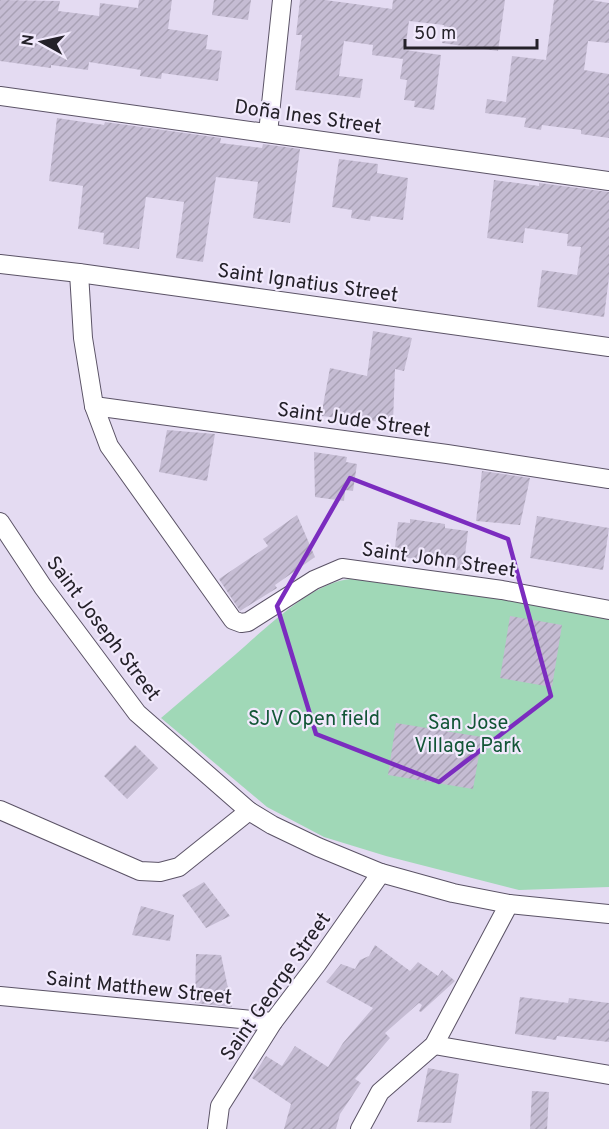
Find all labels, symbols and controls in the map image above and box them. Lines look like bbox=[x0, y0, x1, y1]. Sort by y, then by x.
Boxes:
north arrow bbox=[12, 12, 72, 72]
scale bar bbox=[405, 12, 537, 50]
text: 50 m bbox=[414, 23, 456, 46]
text: N bbox=[18, 33, 40, 47]
street label: Doña Ines Street bbox=[233, 95, 383, 141]
street label: Saint Ignatius Street bbox=[216, 258, 400, 310]
street label: Saint Jude Street bbox=[275, 397, 432, 445]
street label: Saint John Street bbox=[360, 537, 517, 585]
street label: Saint Joseph Street bbox=[39, 551, 165, 707]
park label: SJV Open field bbox=[248, 707, 380, 733]
park label: San Jose Village Park bbox=[414, 711, 522, 760]
street label: Saint George Street bbox=[216, 908, 338, 1067]
street label: Saint Matthew Street bbox=[44, 966, 233, 1012]

